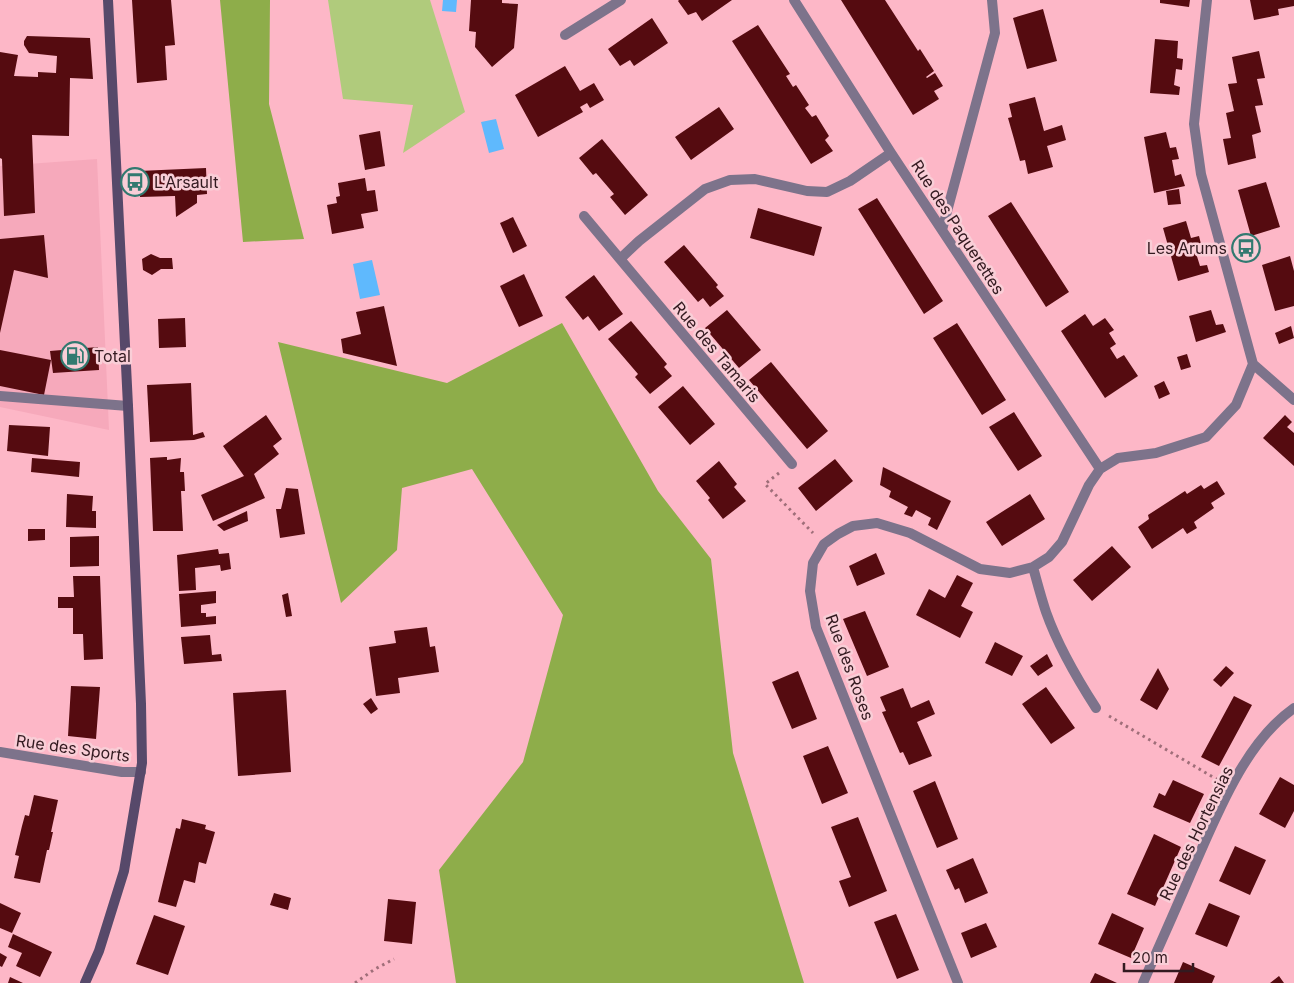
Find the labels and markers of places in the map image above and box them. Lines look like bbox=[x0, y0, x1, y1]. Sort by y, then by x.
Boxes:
bus stop icon: L'Arsault bbox=[120, 167, 150, 197]
place label: L'Arsault bbox=[154, 172, 218, 192]
bus stop icon: Les Arums bbox=[1231, 233, 1261, 263]
place label: Les Arums bbox=[1147, 238, 1227, 258]
fuel station icon: Total bbox=[60, 341, 90, 371]
place label: Total bbox=[94, 346, 131, 366]

